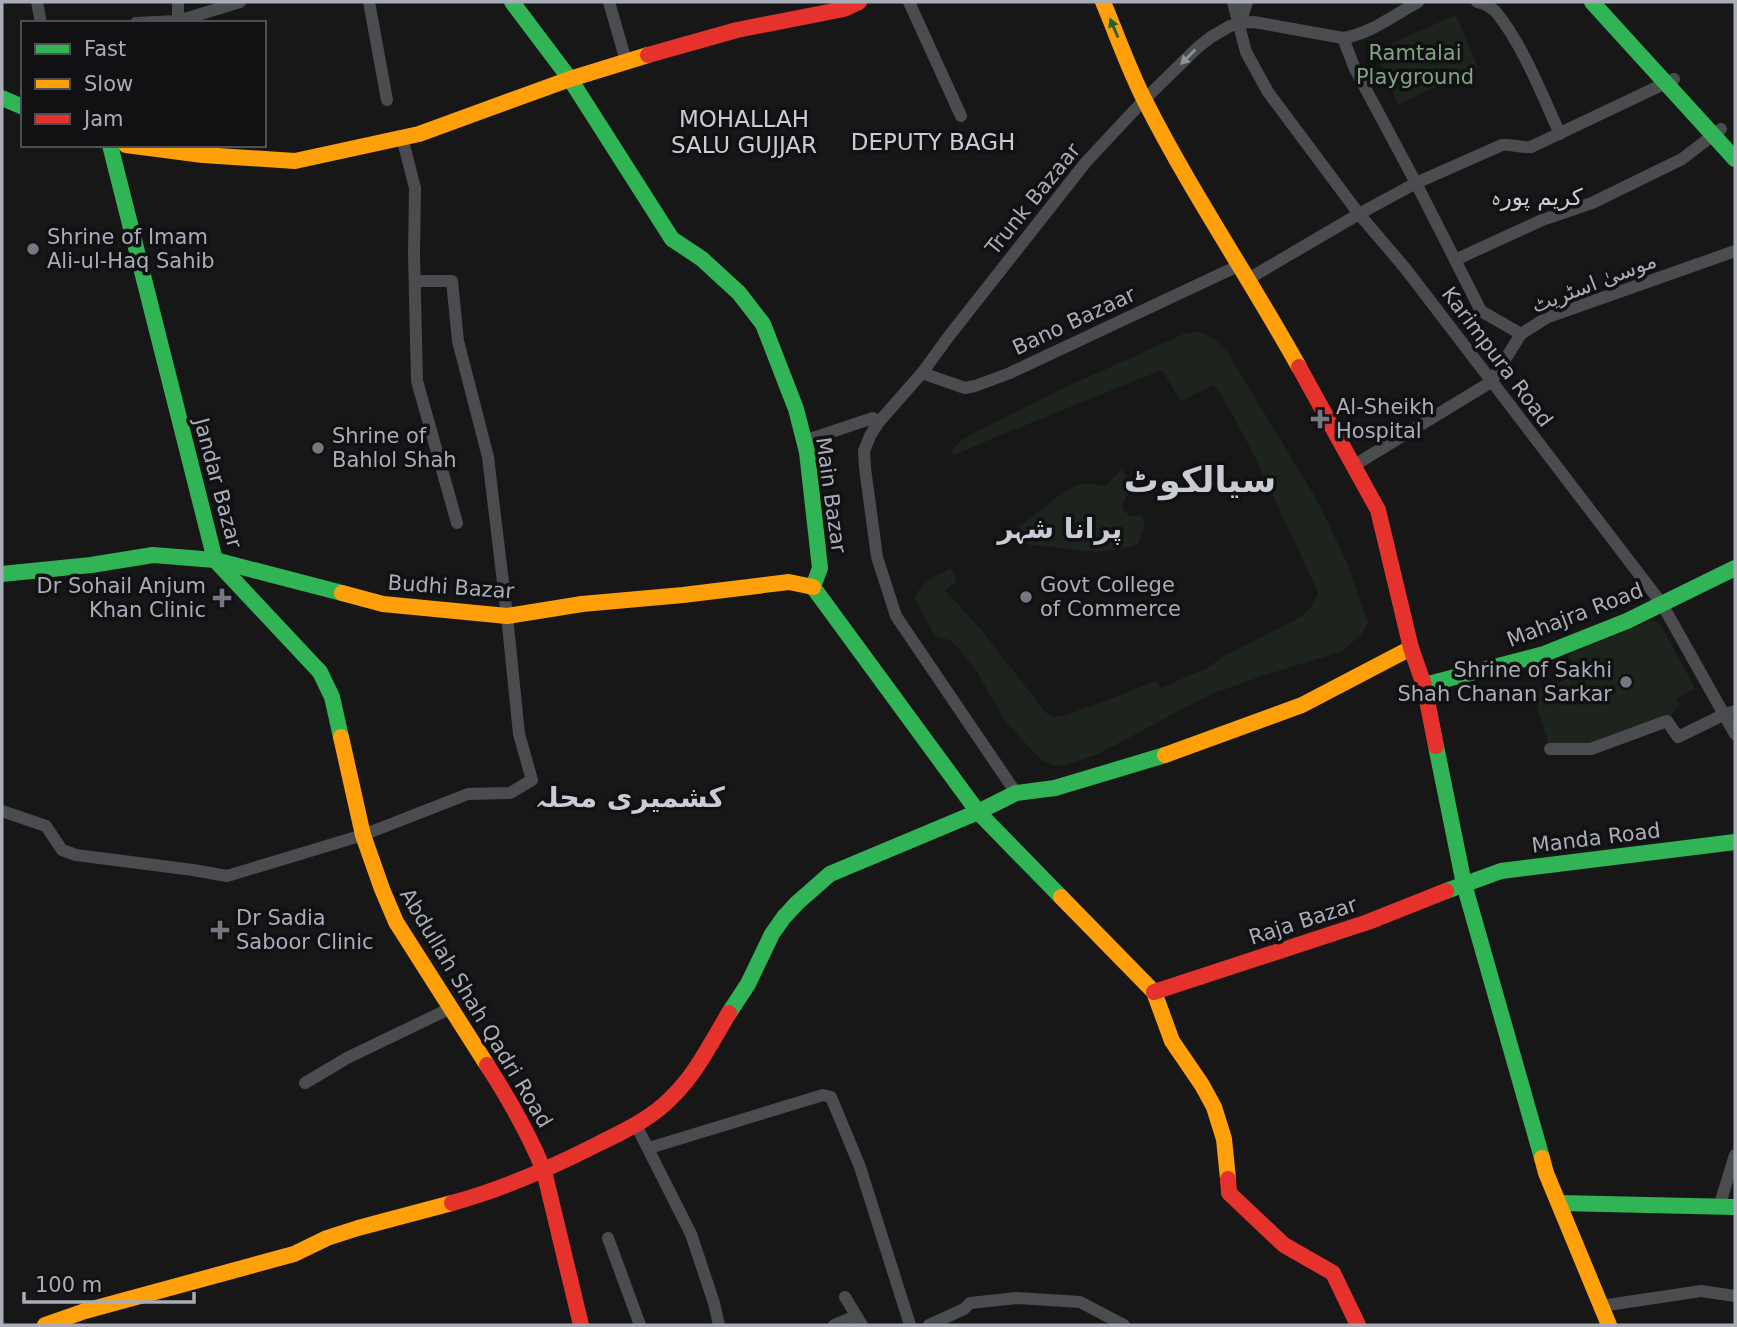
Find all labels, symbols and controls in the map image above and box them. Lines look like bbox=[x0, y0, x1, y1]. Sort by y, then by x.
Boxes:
one-way arrow bbox=[1108, 18, 1119, 39]
legend bbox=[21, 21, 266, 147]
text: Fast bbox=[84, 37, 126, 61]
park label: Ramtalai Playground bbox=[1356, 41, 1474, 89]
one-way arrow bbox=[1180, 48, 1197, 64]
text: Slow bbox=[84, 72, 133, 96]
district label: MOHALLAH SALU GUJJAR bbox=[671, 106, 817, 158]
text: Jam bbox=[82, 107, 124, 131]
district label: DEPUTY BAGH bbox=[851, 129, 1015, 155]
street label: Trunk Bazaar bbox=[980, 138, 1086, 260]
district label: کریم پورہ bbox=[1491, 184, 1583, 211]
place label: Shrine of Imam Ali-ul-Haq Sahib bbox=[47, 225, 215, 273]
marker: Shrine of Imam Ali-ul-Haq Sahib bbox=[25, 241, 41, 257]
street label: موسیٰ اسٹریٹ bbox=[1528, 248, 1660, 318]
street label: Bano Bazaar bbox=[1009, 282, 1140, 360]
street label: Karimpura Road bbox=[1437, 282, 1557, 432]
place label: Al-Sheikh Hospital bbox=[1336, 395, 1435, 443]
marker: Al-Sheikh Hospital bbox=[1310, 409, 1330, 429]
street label: Jandar Bazar bbox=[189, 413, 247, 551]
place label: Shrine of Bahlol Shah bbox=[332, 424, 457, 472]
street label: Main Bazar bbox=[811, 436, 851, 555]
marker: Shrine of Bahlol Shah bbox=[310, 440, 326, 456]
district label: سیالکوٹ bbox=[1124, 460, 1276, 501]
district label: پرانا شہر bbox=[996, 512, 1122, 545]
street label: Budhi Bazar bbox=[387, 571, 515, 603]
place label: Govt College of Commerce bbox=[1040, 573, 1181, 621]
place label: Dr Sohail Anjum Khan Clinic bbox=[37, 574, 206, 622]
street label: Mahajra Road bbox=[1504, 578, 1646, 652]
marker: Dr Sohail Anjum Khan Clinic bbox=[212, 588, 232, 608]
marker: Govt College of Commerce bbox=[1018, 589, 1034, 605]
place label: Shrine of Sakhi Shah Chanan Sarkar bbox=[1397, 658, 1612, 706]
marker: Shrine of Sakhi Shah Chanan Sarkar bbox=[1618, 674, 1634, 690]
district label: کشمیری محلہ bbox=[535, 781, 726, 814]
street label: Manda Road bbox=[1530, 818, 1662, 858]
street label: Abdullah Shah Qadri Road bbox=[395, 884, 557, 1132]
street label: Raja Bazar bbox=[1246, 892, 1360, 950]
place label: Dr Sadia Saboor Clinic bbox=[236, 906, 374, 954]
marker: Dr Sadia Saboor Clinic bbox=[210, 920, 230, 940]
scale bar bbox=[24, 1260, 194, 1304]
text: 100 m bbox=[35, 1273, 102, 1297]

